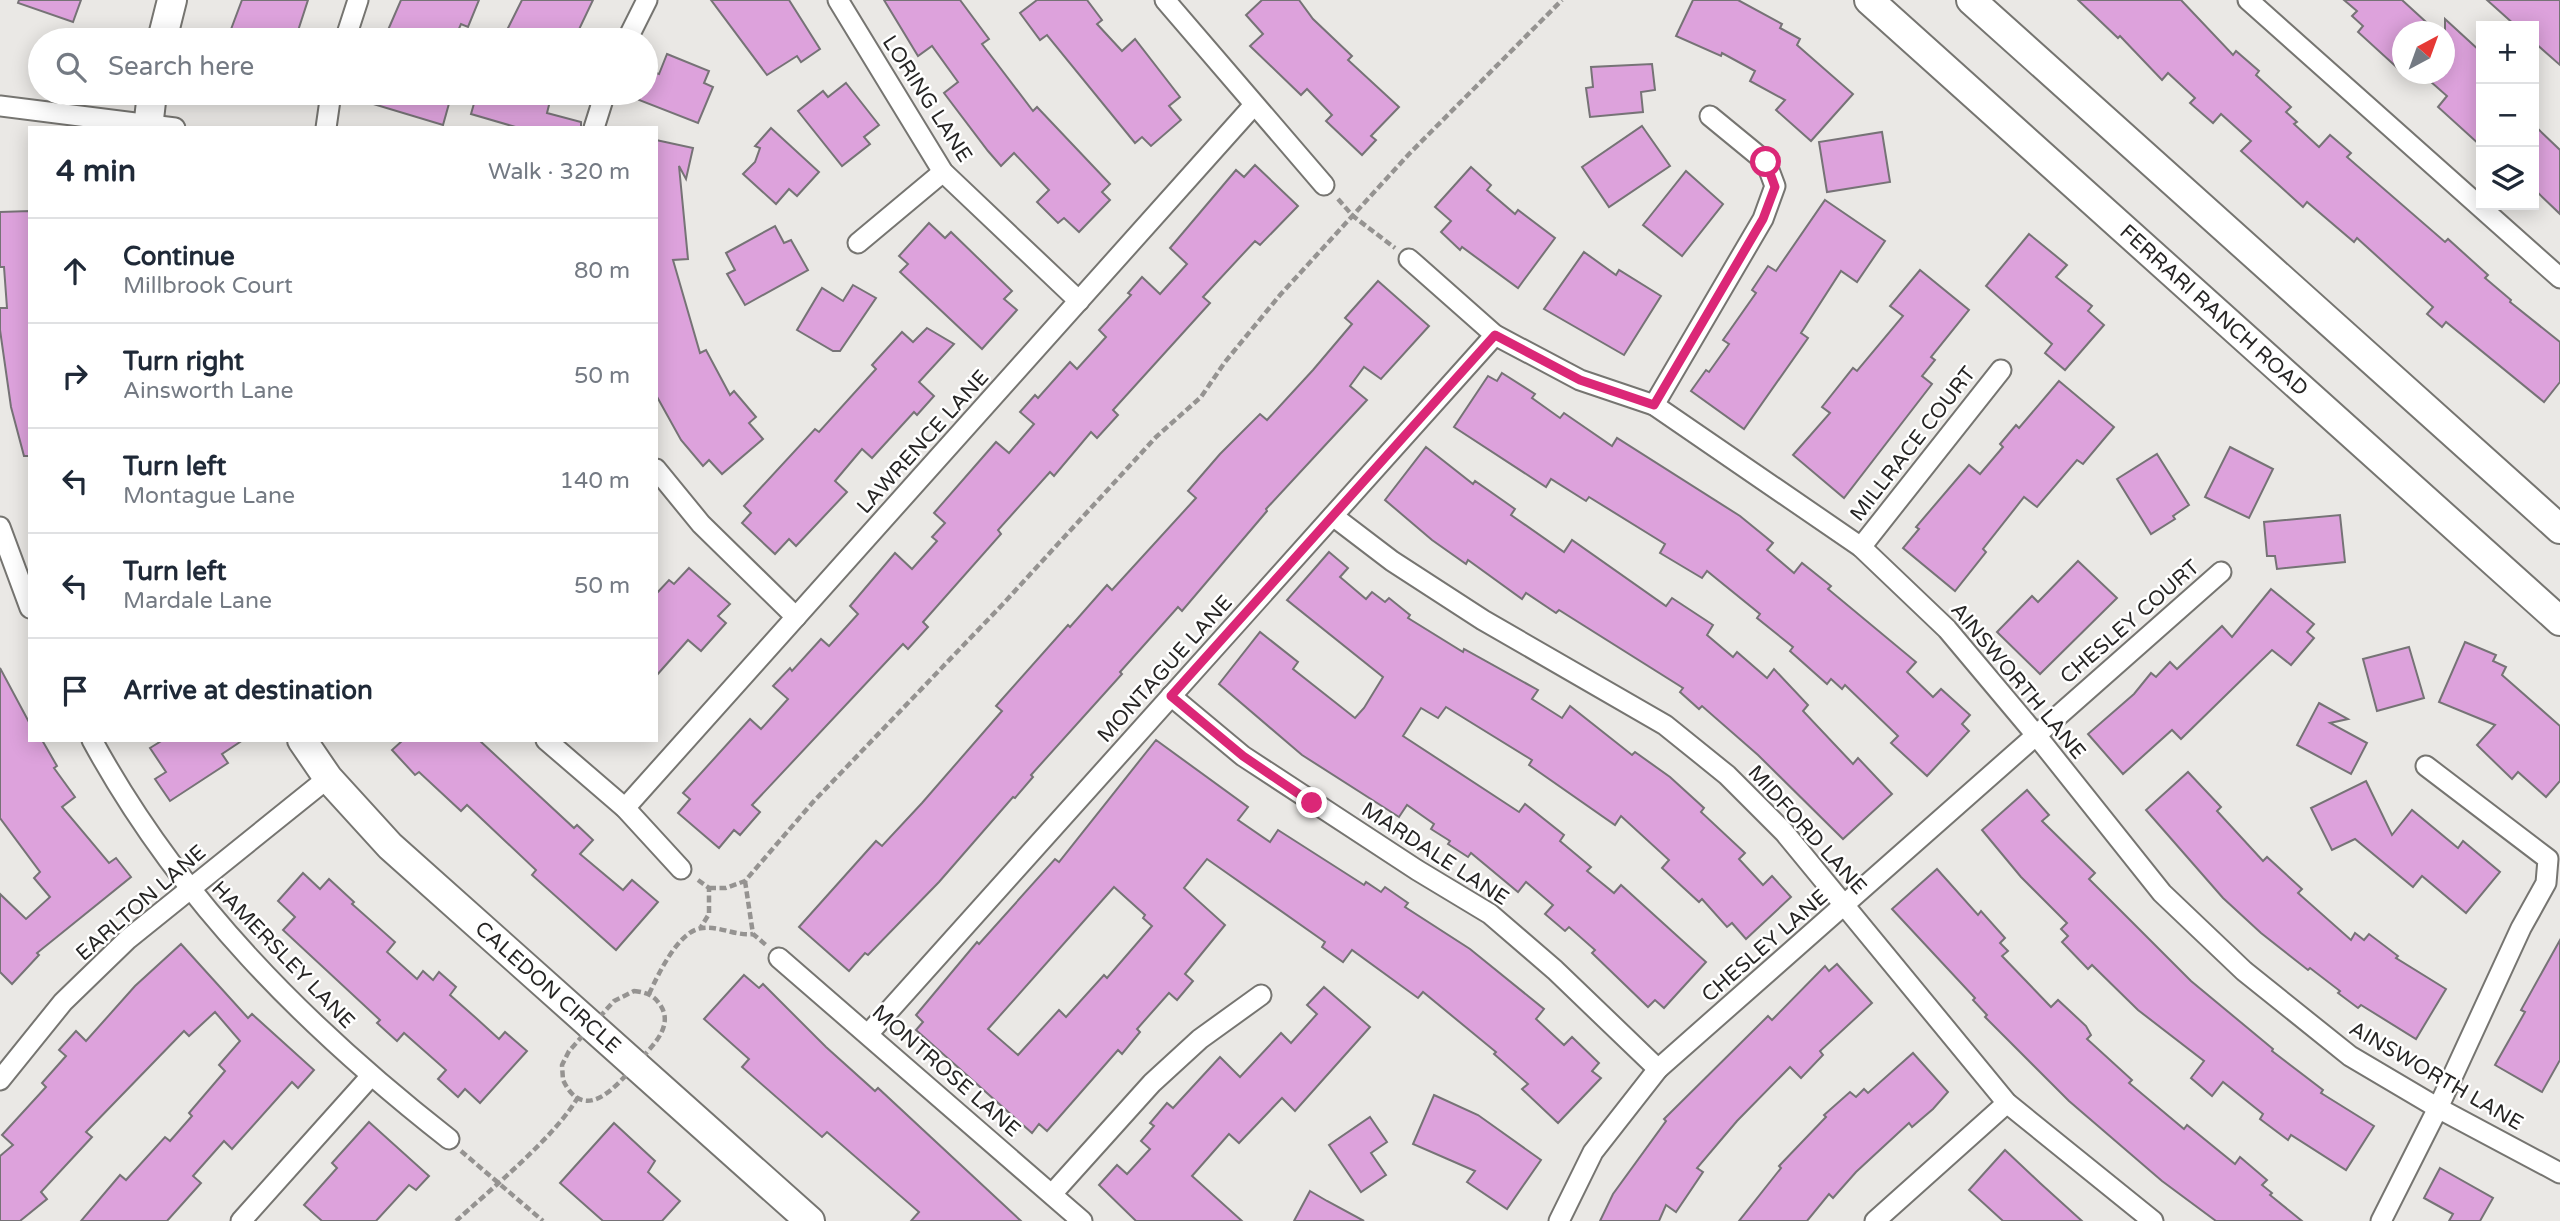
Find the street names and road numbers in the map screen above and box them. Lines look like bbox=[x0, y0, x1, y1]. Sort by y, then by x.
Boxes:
street label: LORING LANE bbox=[877, 31, 977, 167]
street label: FERRARI RANCH ROAD bbox=[2115, 219, 2313, 401]
street label: MILLRACE COURT bbox=[1845, 362, 1981, 526]
street label: LAWRENCE LANE bbox=[852, 365, 994, 519]
street label: CHESLEY COURT bbox=[2055, 555, 2205, 689]
street label: MONTAGUE LANE bbox=[1092, 590, 1238, 748]
street label: AINSWORTH LANE bbox=[1945, 598, 2091, 764]
street label: MIDFORD LANE bbox=[1742, 760, 1872, 900]
street label: MARDALE LANE bbox=[1357, 797, 1513, 911]
street label: EARLTON LANE bbox=[71, 840, 211, 966]
street label: HAMERSLEY LANE bbox=[206, 876, 360, 1034]
street label: CHESLEY LANE bbox=[1697, 884, 1833, 1008]
street label: CALEDON CIRCLE bbox=[470, 916, 626, 1059]
street label: MONTROSE LANE bbox=[867, 1000, 1025, 1142]
street label: AINSWORTH LANE bbox=[2345, 1016, 2527, 1136]

